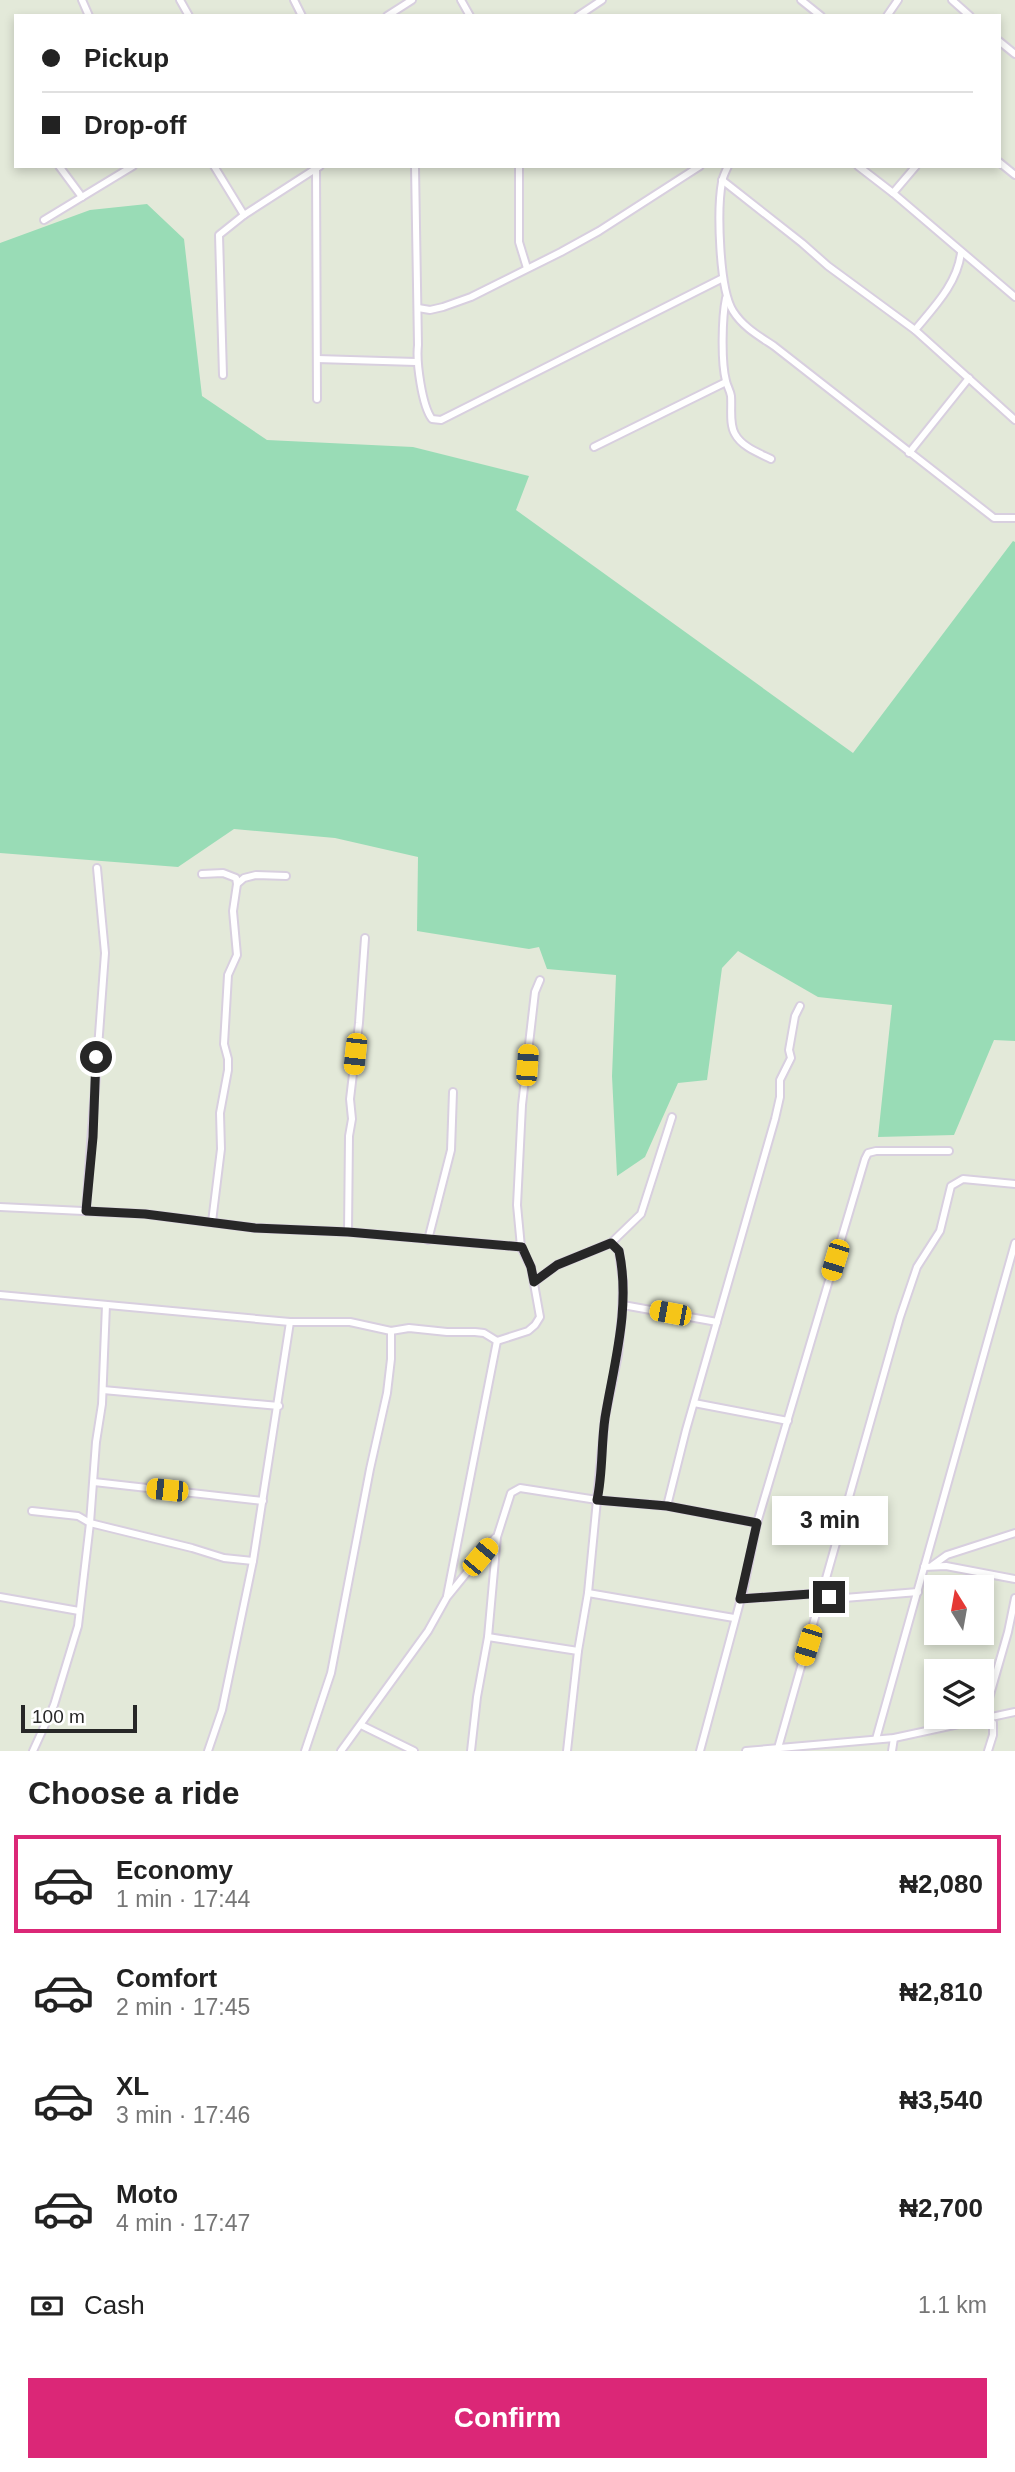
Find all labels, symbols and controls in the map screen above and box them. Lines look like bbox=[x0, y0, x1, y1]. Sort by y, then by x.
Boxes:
text: Pickup bbox=[84, 43, 169, 73]
text: Drop-off bbox=[84, 110, 187, 140]
car bbox=[343, 1032, 368, 1076]
route start bbox=[80, 1041, 112, 1073]
car bbox=[516, 1043, 539, 1087]
car bbox=[819, 1237, 852, 1283]
car bbox=[648, 1299, 693, 1327]
car bbox=[146, 1477, 189, 1503]
callout: 3 min bbox=[771, 1496, 887, 1544]
text: 3 min bbox=[800, 1507, 860, 1533]
car bbox=[459, 1534, 502, 1580]
north arrow bbox=[924, 1575, 994, 1645]
map controls bbox=[924, 1575, 994, 1729]
route end bbox=[813, 1581, 845, 1613]
car bbox=[792, 1622, 825, 1668]
button: layers bbox=[924, 1659, 994, 1729]
scale bar bbox=[21, 1702, 136, 1734]
text: 100 m bbox=[32, 1706, 85, 1727]
text: Choose a ride bbox=[28, 1775, 240, 1811]
icon: car bbox=[32, 1853, 95, 1916]
text: Economy bbox=[116, 1855, 233, 1885]
text: ₦2,080 bbox=[899, 1869, 983, 1899]
text: 1 min · 17:44 bbox=[116, 1886, 250, 1912]
icon: car bbox=[32, 1961, 95, 2024]
text: Comfort bbox=[116, 1963, 217, 1993]
text: ₦2,810 bbox=[899, 1977, 983, 2007]
text: 2 min · 17:45 bbox=[116, 1994, 250, 2020]
icon: car bbox=[32, 2069, 95, 2132]
text: XL bbox=[116, 2071, 149, 2101]
text: ₦3,540 bbox=[899, 2085, 983, 2115]
text: 3 min · 17:46 bbox=[116, 2102, 250, 2128]
icon: car bbox=[32, 2177, 95, 2240]
text: Moto bbox=[116, 2179, 178, 2209]
text: ₦2,700 bbox=[899, 2193, 983, 2223]
text: 4 min · 17:47 bbox=[116, 2210, 250, 2236]
icon: cash bbox=[28, 2287, 66, 2325]
text: Cash bbox=[84, 2290, 145, 2320]
text: 1.1 km bbox=[918, 2292, 987, 2318]
button: Confirm bbox=[28, 2378, 987, 2458]

